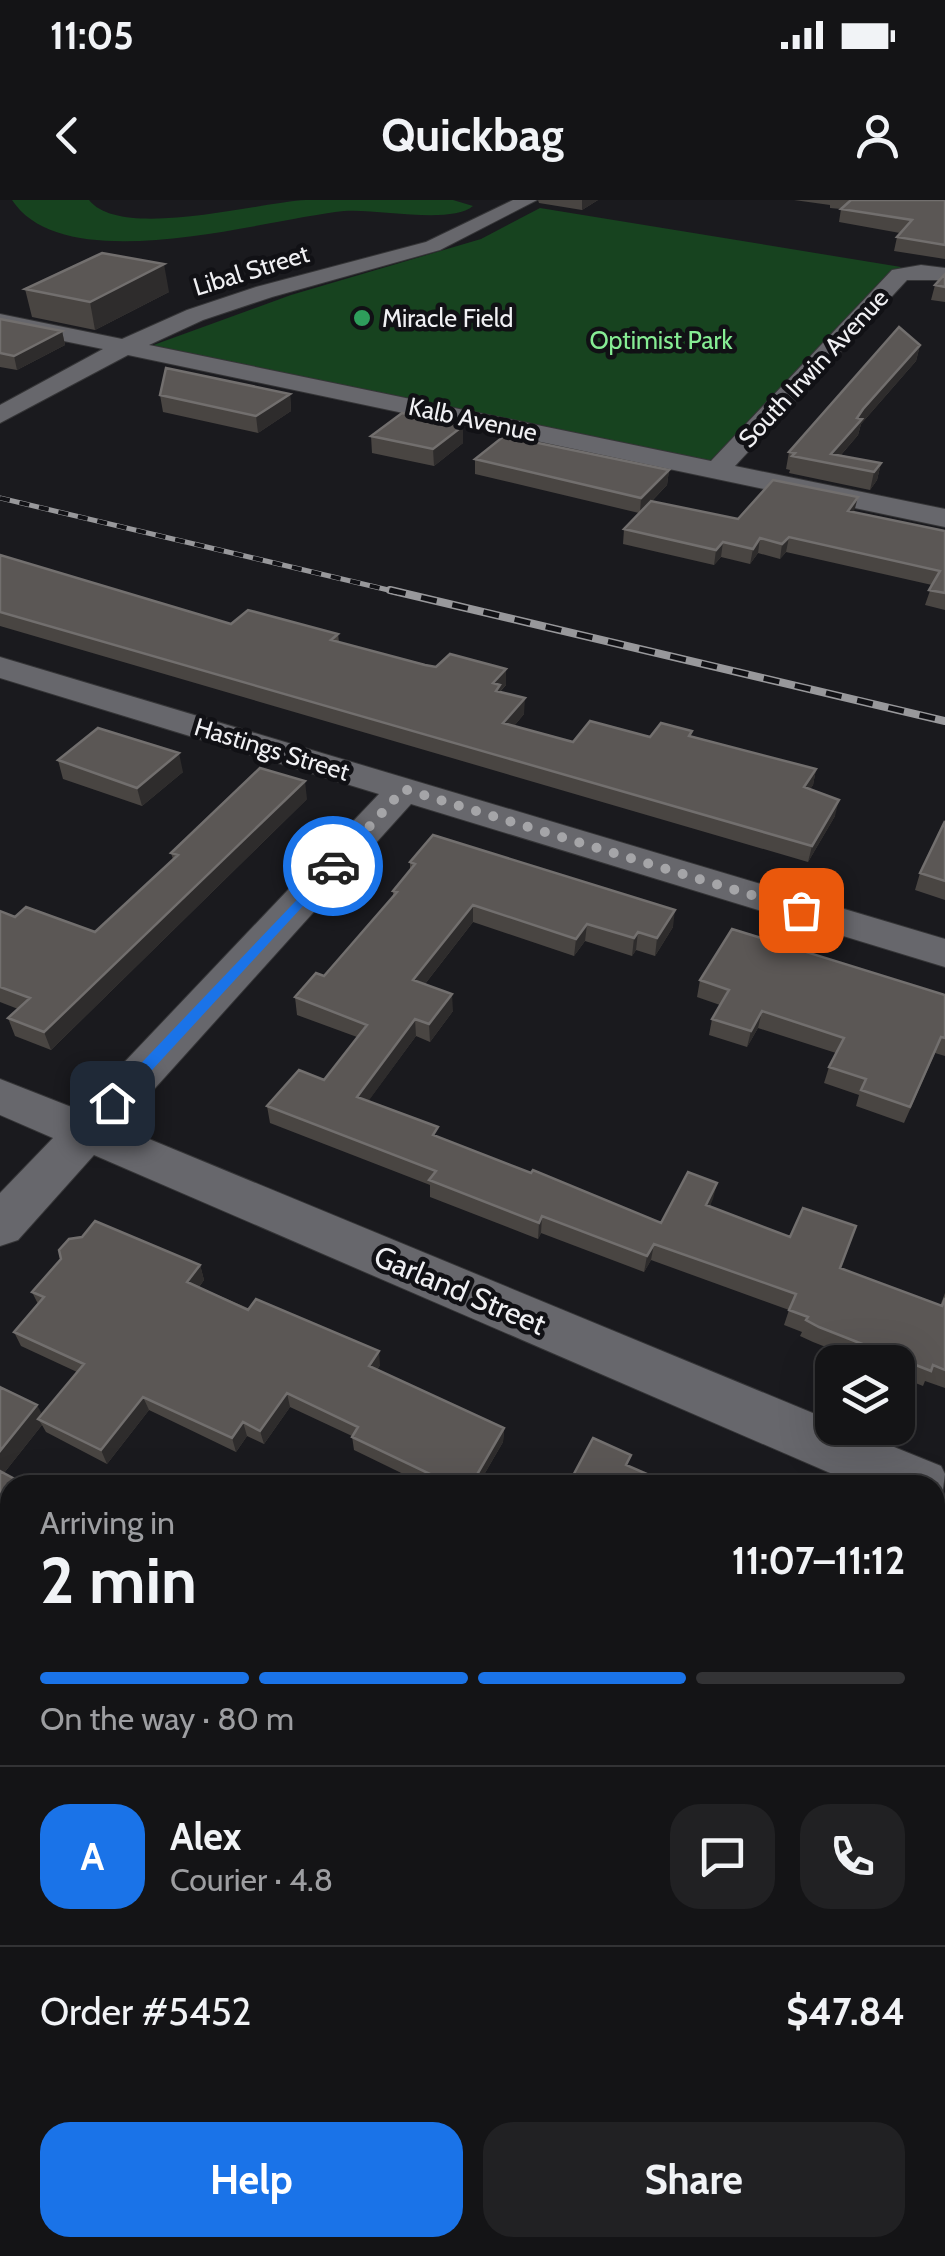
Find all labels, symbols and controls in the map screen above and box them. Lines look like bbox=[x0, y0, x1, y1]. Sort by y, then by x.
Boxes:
text: 11:05 bbox=[50, 12, 134, 59]
icon: back bbox=[40, 108, 95, 163]
text: Quickbag bbox=[381, 108, 564, 162]
icon: person bbox=[850, 108, 905, 163]
street label: Libal Street bbox=[189, 238, 313, 302]
street label: South Irwin Avenue bbox=[732, 283, 894, 453]
place label: Miracle Field bbox=[382, 303, 513, 333]
marker: Miracle Field bbox=[351, 307, 373, 329]
park label: Optimist Park bbox=[589, 325, 733, 355]
street label: Kalb Avenue bbox=[406, 391, 540, 447]
street label: Hastings Street bbox=[191, 711, 353, 787]
courier bbox=[283, 816, 383, 916]
icon: car bbox=[306, 839, 361, 894]
pin bbox=[759, 868, 844, 953]
icon: bag bbox=[774, 883, 829, 938]
pin bbox=[70, 1061, 155, 1146]
icon: home bbox=[85, 1076, 140, 1131]
street label: Garland Street bbox=[369, 1237, 551, 1343]
map controls bbox=[815, 1345, 915, 1445]
button: layers bbox=[815, 1345, 915, 1445]
text: Arriving in bbox=[40, 1503, 175, 1542]
text: 11:07–11:12 bbox=[732, 1537, 905, 1584]
text: 2 min bbox=[40, 1540, 197, 1619]
text: On the way · 80 m bbox=[40, 1699, 294, 1738]
button: chat bbox=[670, 1804, 775, 1909]
button: phone bbox=[800, 1804, 905, 1909]
text: Alex bbox=[170, 1813, 241, 1860]
text: A bbox=[81, 1833, 104, 1880]
text: Courier · 4.8 bbox=[170, 1860, 333, 1899]
text: Order #5452 bbox=[40, 1988, 251, 2035]
text: $47.84 bbox=[786, 1988, 905, 2035]
button: Help bbox=[40, 2122, 463, 2237]
button: Share bbox=[483, 2122, 905, 2237]

